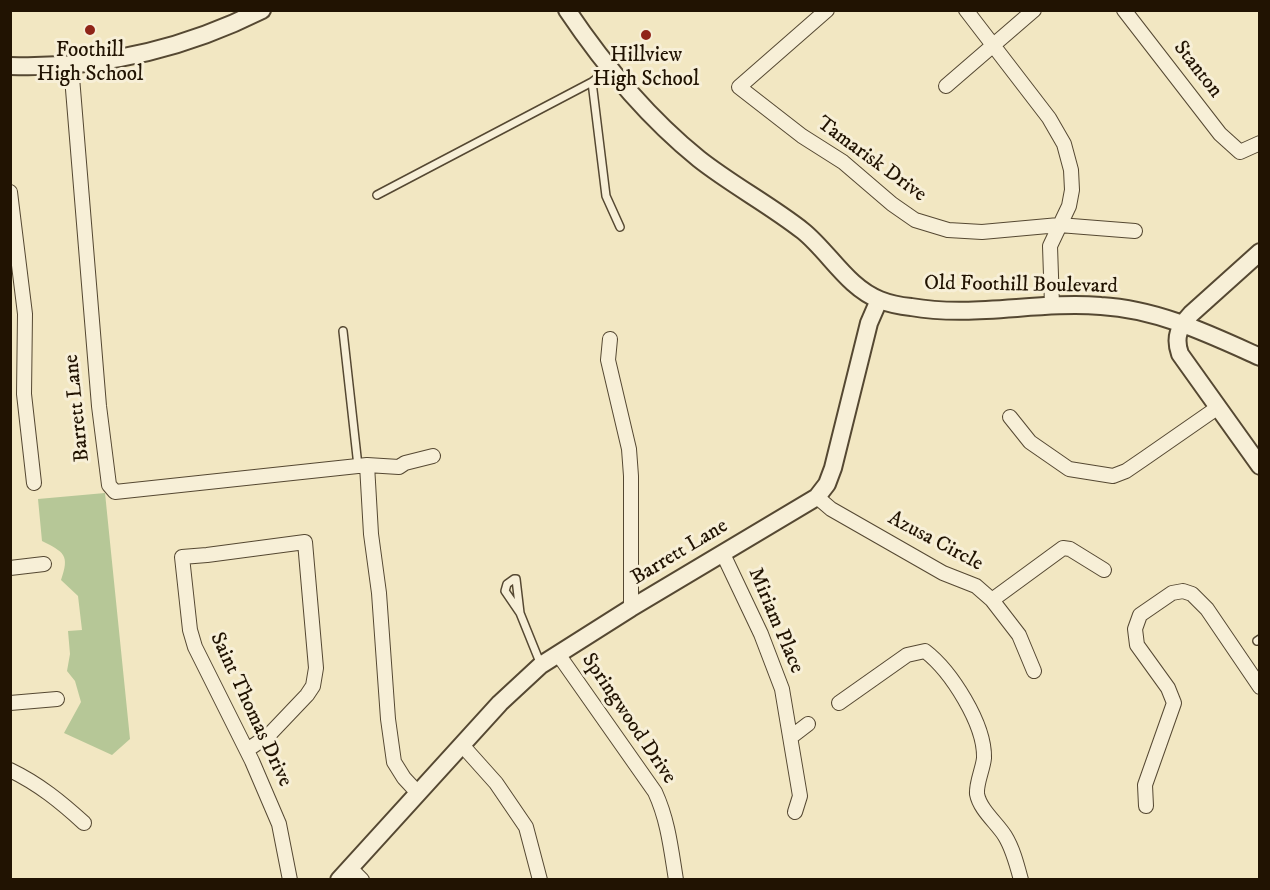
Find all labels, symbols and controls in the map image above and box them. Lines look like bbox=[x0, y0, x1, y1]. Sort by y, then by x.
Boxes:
marker: Foothill High School bbox=[83, 23, 97, 37]
marker: Hillview High School bbox=[639, 28, 653, 42]
street label: Stanton bbox=[1167, 36, 1227, 104]
place label: Foothill High School bbox=[37, 39, 143, 89]
place label: Hillview High School bbox=[593, 44, 699, 94]
street label: Tamarisk Drive bbox=[811, 112, 931, 208]
street label: Old Foothill Boulevard bbox=[924, 272, 1118, 300]
street label: Barrett Lane bbox=[60, 353, 96, 463]
street label: Azusa Circle bbox=[883, 506, 987, 578]
street label: Barrett Lane bbox=[627, 514, 733, 592]
street label: Miriam Place bbox=[741, 564, 809, 678]
street label: Saint Thomas Drive bbox=[203, 629, 297, 791]
street label: Springwood Drive bbox=[575, 649, 681, 789]

